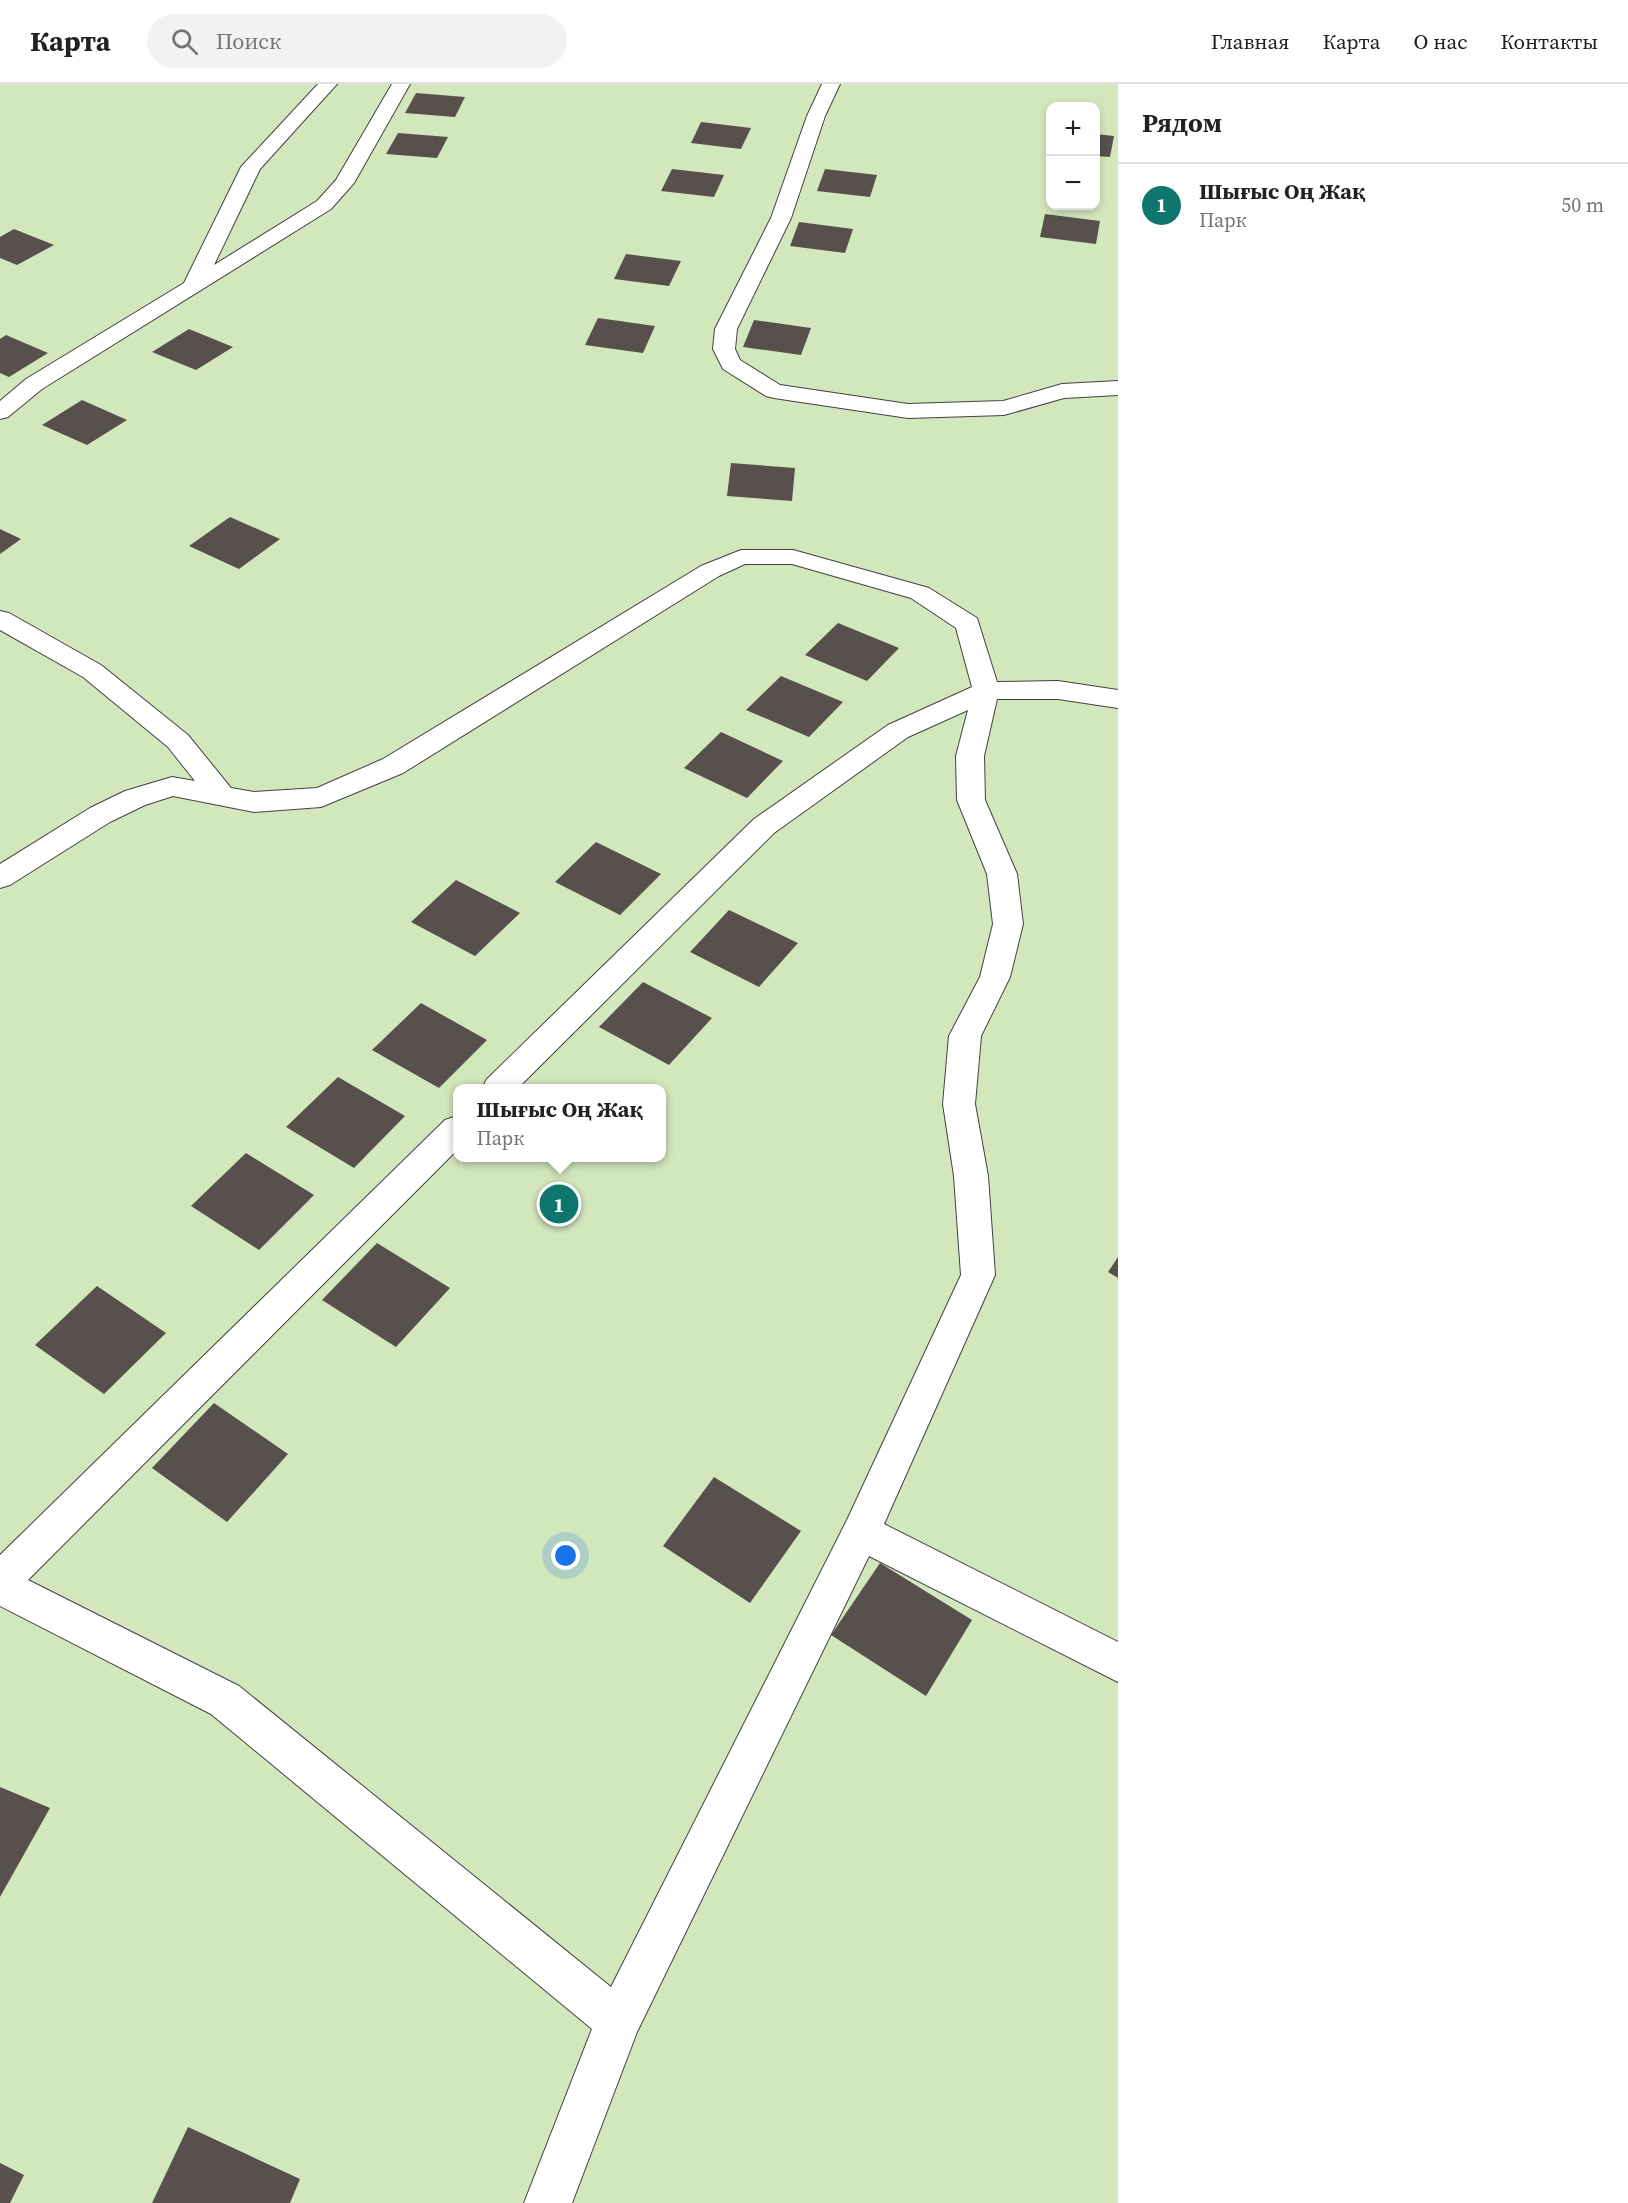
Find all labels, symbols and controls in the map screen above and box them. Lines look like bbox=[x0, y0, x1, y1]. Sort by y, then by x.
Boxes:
search box bbox=[147, 14, 567, 68]
text: Карта bbox=[30, 22, 111, 60]
icon: search bbox=[168, 25, 201, 58]
text: Поиск bbox=[216, 26, 281, 56]
text: Главная bbox=[1211, 27, 1289, 56]
text: Карта bbox=[1322, 27, 1380, 56]
text: О нас bbox=[1413, 27, 1467, 56]
text: Контакты bbox=[1500, 27, 1598, 56]
map controls bbox=[1046, 102, 1100, 210]
button: + bbox=[1046, 102, 1100, 156]
text: Рядом bbox=[1142, 105, 1222, 141]
button: − bbox=[1046, 156, 1100, 210]
text: Шығыс Оң Жақ bbox=[1199, 176, 1365, 206]
text: 1 bbox=[1156, 191, 1167, 219]
text: 50 m bbox=[1561, 191, 1604, 219]
text: Парк bbox=[1199, 206, 1247, 234]
popup bbox=[453, 1084, 666, 1162]
text: Шығыс Оң Жақ bbox=[477, 1094, 642, 1124]
text: Парк bbox=[477, 1124, 524, 1152]
pin: 1 bbox=[540, 1182, 578, 1226]
your location bbox=[551, 1541, 580, 1570]

